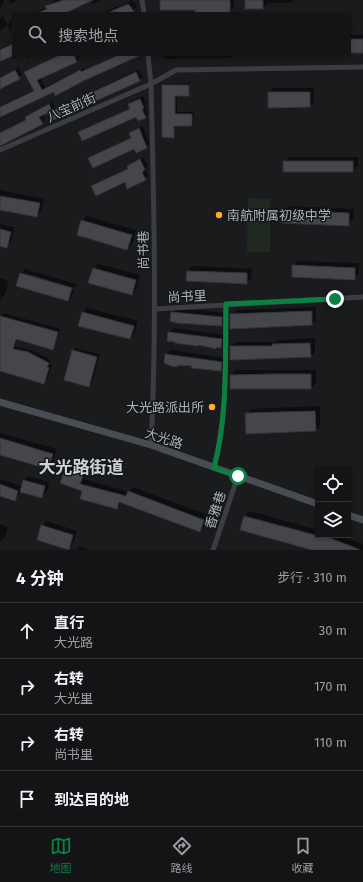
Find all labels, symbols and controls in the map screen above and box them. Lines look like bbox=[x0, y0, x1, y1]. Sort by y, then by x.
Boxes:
search box bbox=[12, 12, 351, 56]
icon: search bbox=[26, 23, 48, 45]
text: 搜索地点 bbox=[58, 27, 118, 45]
street label: 八宝前街 bbox=[44, 90, 98, 125]
place label: 南航附属初级中学 bbox=[227, 208, 331, 223]
marker: 南航附属初级中学 bbox=[214, 210, 224, 220]
street label: 尚书巷 bbox=[136, 230, 151, 270]
street label: 尚书里 bbox=[167, 288, 207, 305]
route end bbox=[326, 290, 344, 308]
place label: 大光路派出所 bbox=[126, 400, 204, 415]
marker: 大光路派出所 bbox=[207, 402, 217, 412]
street label: 大光路 bbox=[143, 425, 185, 452]
district label: 大光路街道 bbox=[39, 457, 124, 478]
map controls bbox=[315, 466, 351, 538]
button: locate bbox=[315, 466, 351, 502]
route start bbox=[229, 467, 247, 485]
street label: 香雅巷 bbox=[202, 489, 229, 531]
button: layers bbox=[315, 502, 351, 538]
text: 4 分钟 bbox=[16, 568, 64, 589]
text: 步行 · 310 m bbox=[277, 570, 347, 585]
text: 直行 bbox=[54, 614, 84, 632]
icon: ahead bbox=[16, 620, 38, 642]
text: 30 m bbox=[319, 623, 347, 638]
text: 大光路 bbox=[54, 635, 93, 650]
text: 右转 bbox=[54, 670, 84, 688]
icon: right bbox=[16, 676, 38, 698]
text: 170 m bbox=[314, 679, 347, 694]
text: 大光里 bbox=[54, 691, 93, 706]
text: 右转 bbox=[54, 726, 84, 744]
icon: right bbox=[16, 732, 38, 754]
text: 110 m bbox=[314, 735, 347, 750]
text: 尚书里 bbox=[54, 747, 93, 762]
icon: arrive bbox=[16, 788, 38, 810]
text: 到达目的地 bbox=[54, 791, 129, 809]
tab: 地图 bbox=[50, 835, 72, 875]
tab: 路线 bbox=[171, 835, 193, 875]
tab: 收藏 bbox=[292, 835, 314, 875]

